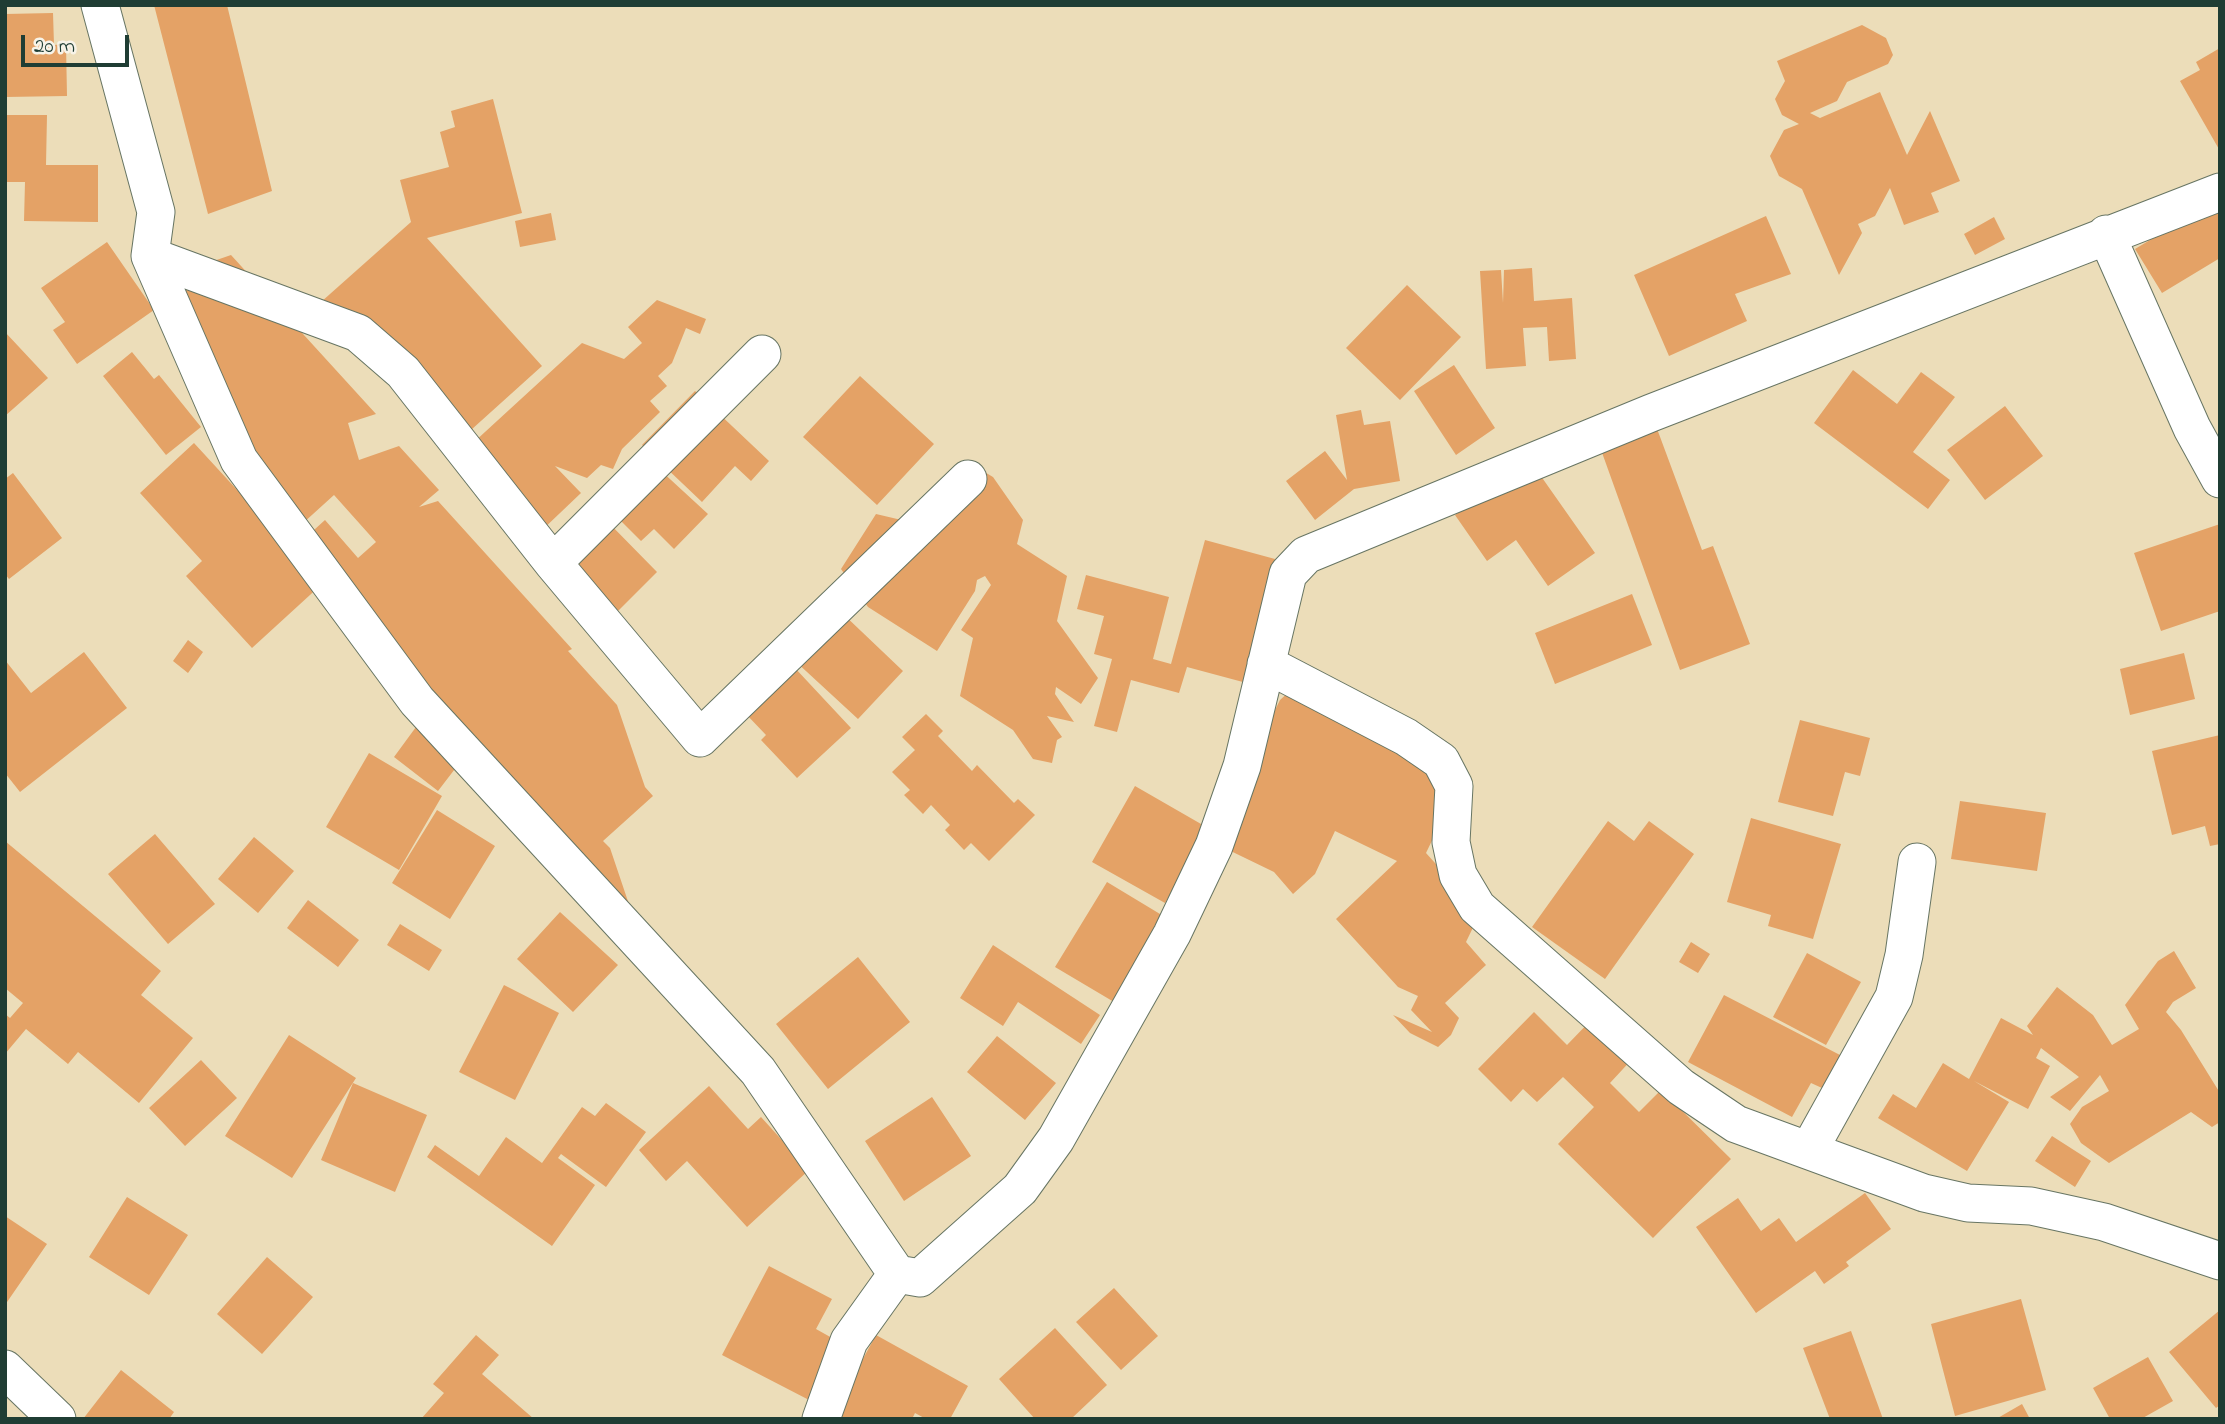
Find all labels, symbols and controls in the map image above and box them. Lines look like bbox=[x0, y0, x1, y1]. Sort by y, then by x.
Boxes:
scale bar bbox=[24, 21, 133, 65]
text: 20 m bbox=[34, 32, 75, 62]

